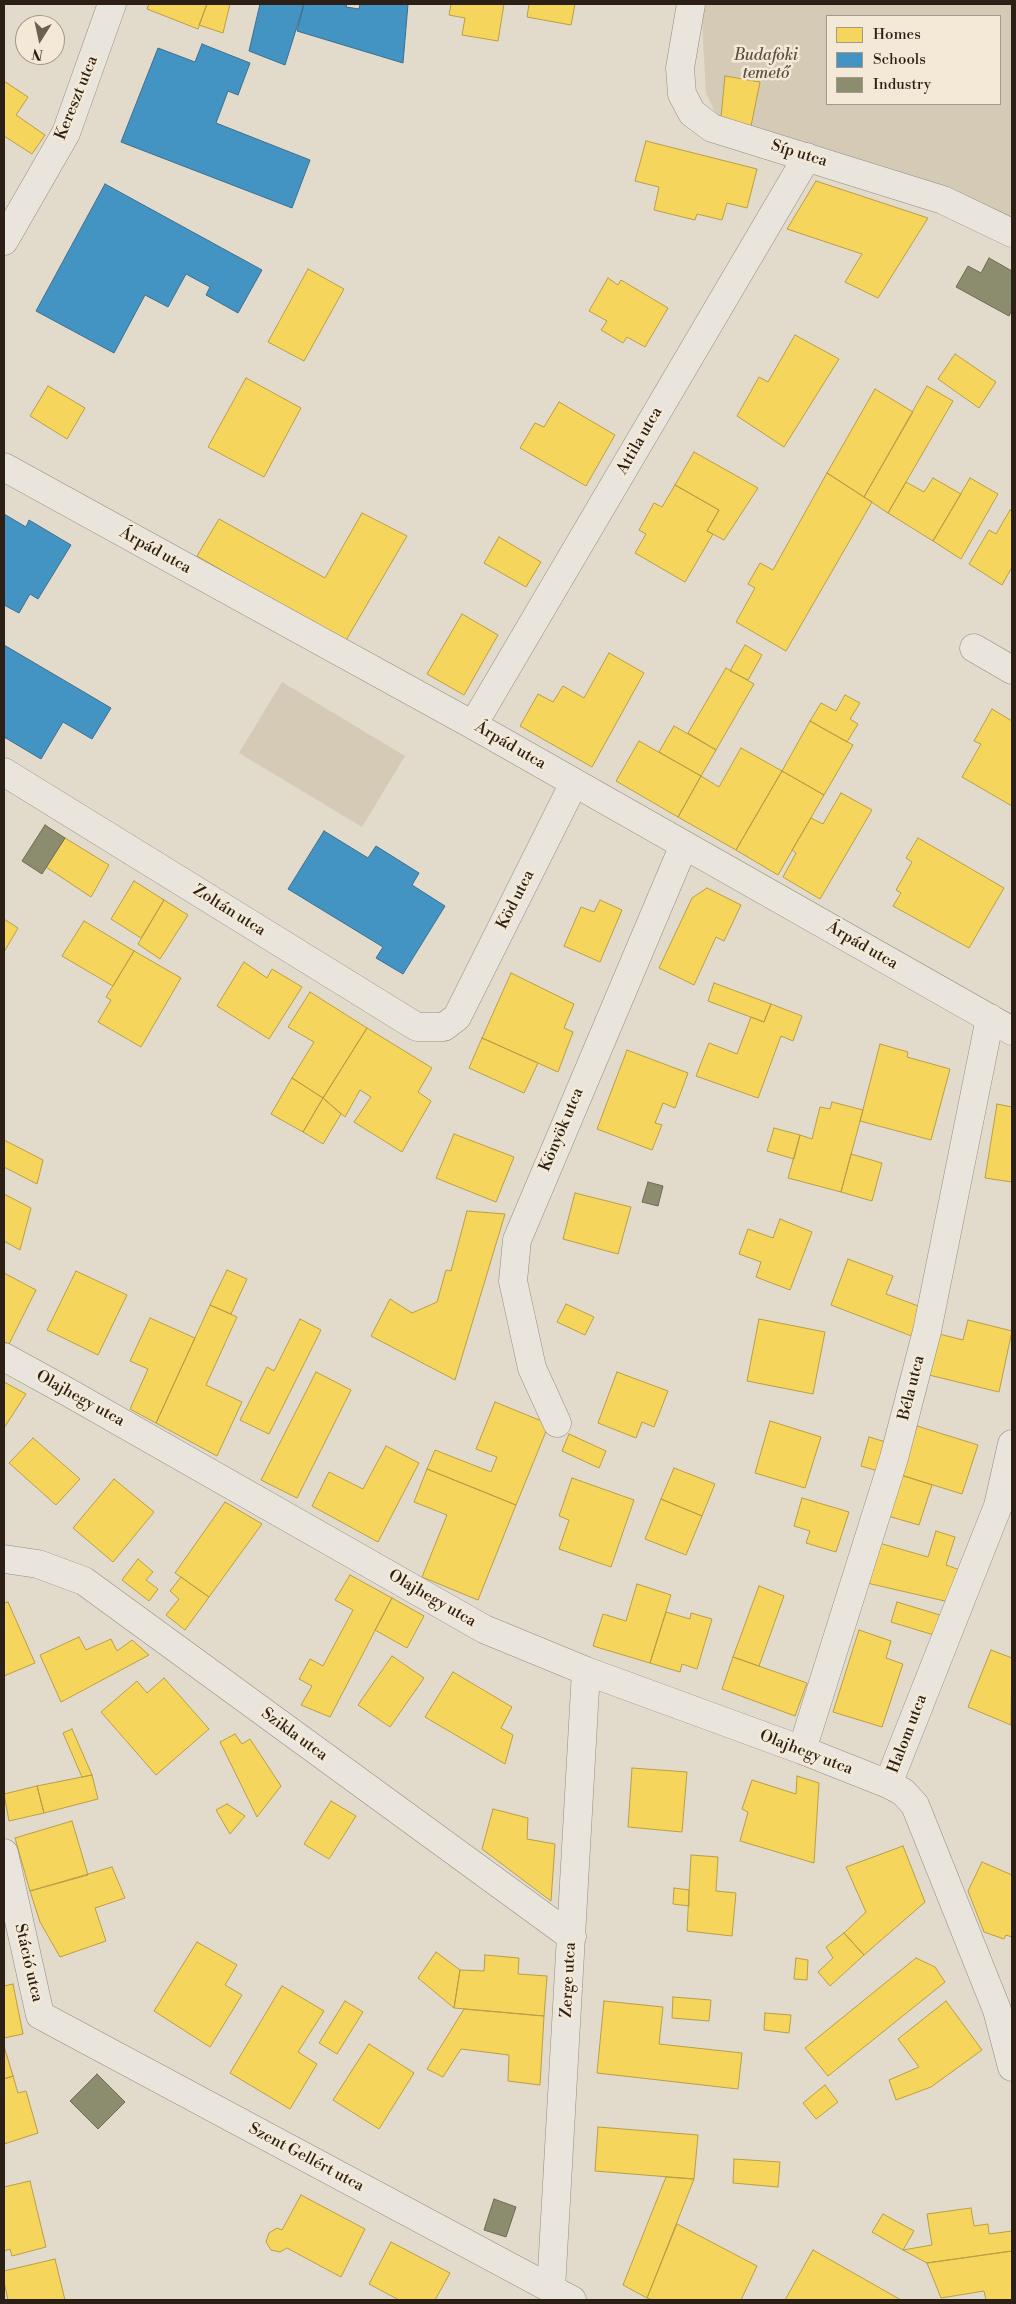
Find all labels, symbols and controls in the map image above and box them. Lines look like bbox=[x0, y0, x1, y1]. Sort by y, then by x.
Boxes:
north arrow bbox=[15, 15, 65, 65]
legend bbox=[826, 15, 1001, 105]
text: Homes bbox=[873, 25, 921, 44]
text: N bbox=[31, 44, 45, 64]
park label: Budafoki temető bbox=[734, 46, 798, 84]
text: Schools bbox=[873, 50, 926, 69]
street label: Kereszt utca bbox=[51, 53, 103, 143]
text: Industry bbox=[873, 75, 931, 94]
street label: Síp utca bbox=[769, 136, 829, 172]
street label: Attila utca bbox=[613, 404, 667, 478]
street label: Árpád utca bbox=[116, 523, 194, 579]
street label: Árpád utca bbox=[471, 718, 549, 774]
street label: Köd utca bbox=[493, 867, 539, 933]
street label: Zoltán utca bbox=[189, 881, 269, 941]
street label: Árpád utca bbox=[823, 918, 901, 974]
street label: Könyök utca bbox=[536, 1085, 588, 1175]
street label: Béla utca bbox=[895, 1354, 929, 1422]
street label: Olajhegy utca bbox=[32, 1367, 128, 1431]
street label: Olajhegy utca bbox=[385, 1566, 479, 1632]
street label: Halom utca bbox=[884, 1692, 932, 1776]
street label: Szikla utca bbox=[257, 1704, 331, 1766]
street label: Olajhegy utca bbox=[757, 1726, 855, 1780]
street label: Stáció utca bbox=[10, 1922, 46, 2004]
street label: Zerge utca bbox=[557, 1942, 581, 2018]
street label: Szent Gellért utca bbox=[245, 2119, 367, 2197]

